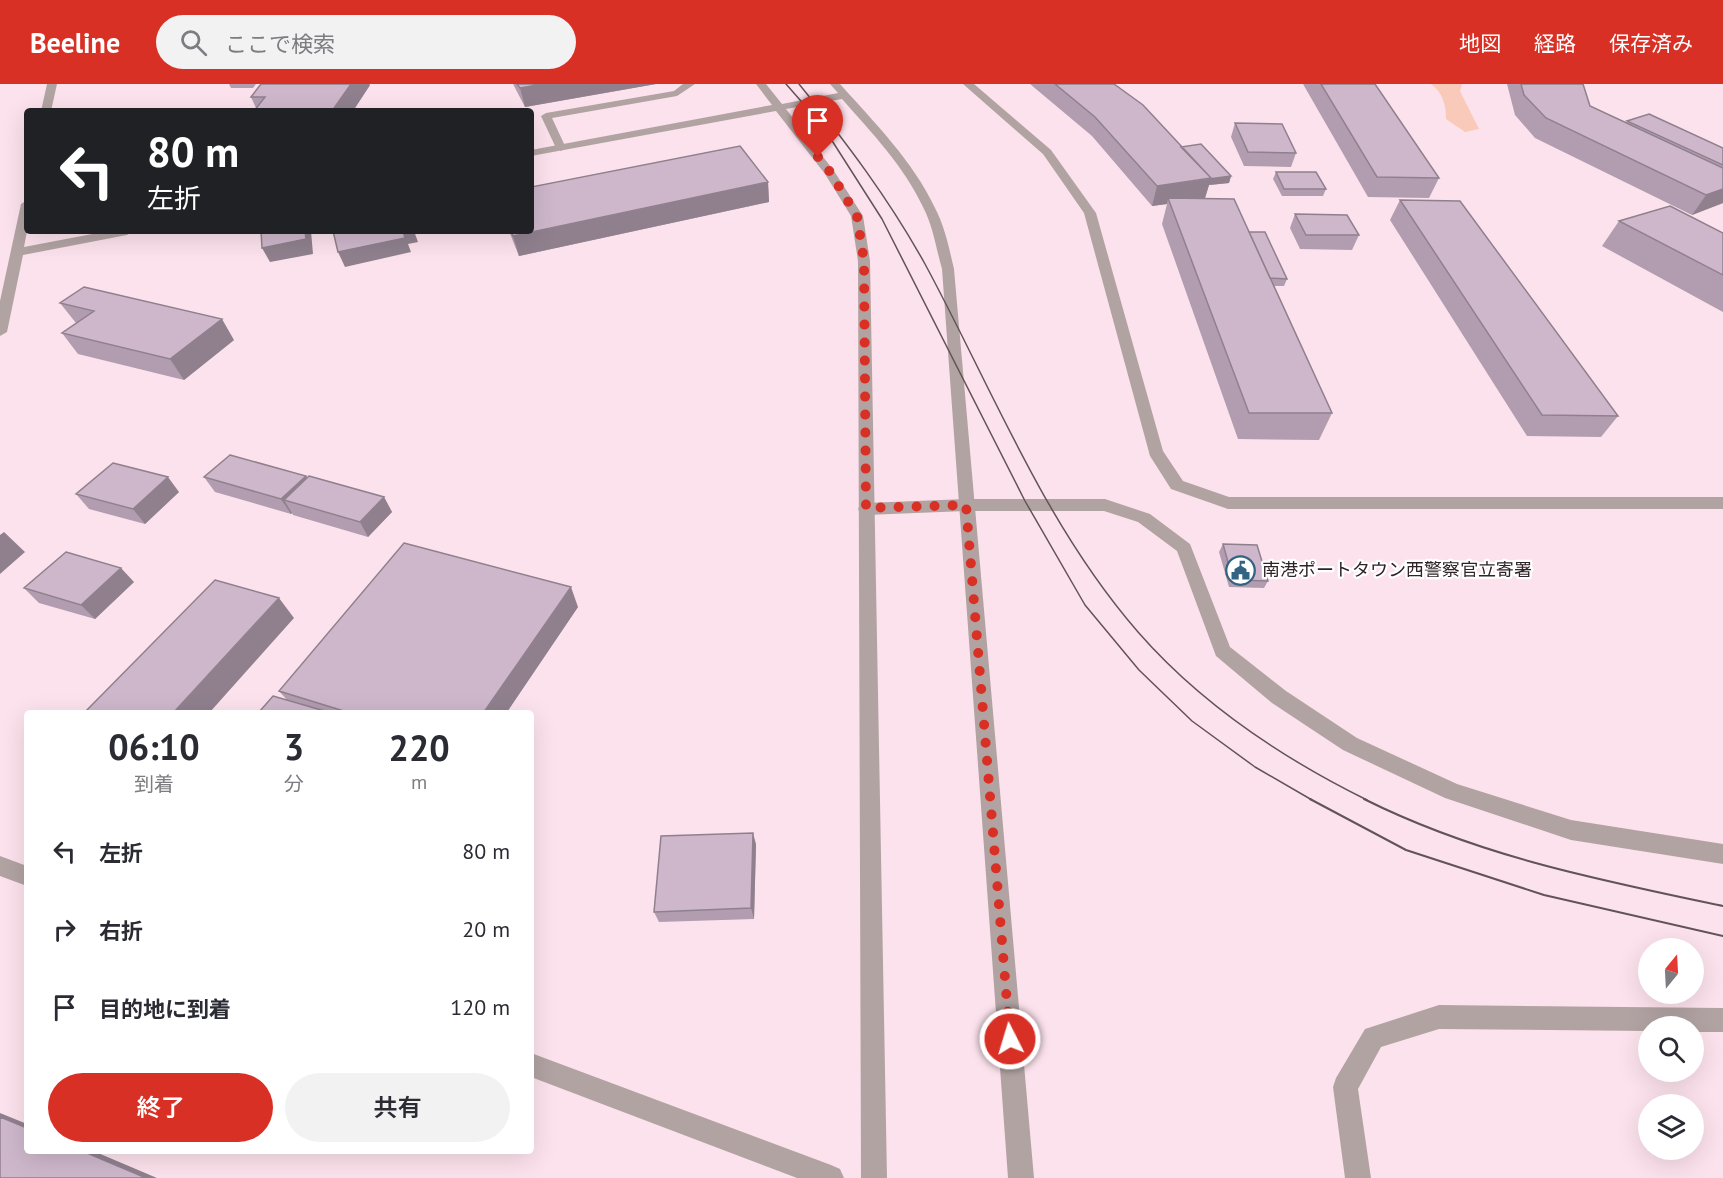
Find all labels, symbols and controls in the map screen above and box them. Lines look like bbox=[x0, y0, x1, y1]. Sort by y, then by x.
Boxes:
search box bbox=[156, 15, 576, 69]
text: Beeline bbox=[30, 24, 120, 61]
icon: search bbox=[177, 26, 210, 59]
text: ここで検索 bbox=[225, 30, 335, 58]
text: 地図 bbox=[1459, 30, 1501, 57]
text: 経路 bbox=[1534, 30, 1576, 57]
text: 保存済み bbox=[1609, 30, 1693, 57]
pin bbox=[792, 95, 843, 157]
icon: arrive bbox=[801, 104, 834, 137]
text: 80 m bbox=[147, 124, 239, 179]
icon: left bbox=[48, 132, 126, 210]
text: 左折 bbox=[147, 181, 201, 215]
public building icon: 南港ポートタウン西警察官立寄署 bbox=[1225, 554, 1257, 586]
place label: 南港ポートタウン西警察官立寄署 bbox=[1262, 558, 1532, 581]
text: 06:10 bbox=[108, 723, 200, 770]
text: 3 bbox=[284, 723, 304, 770]
text: 220 bbox=[388, 724, 450, 771]
text: m bbox=[411, 769, 427, 795]
text: 到着 bbox=[134, 771, 174, 797]
text: 分 bbox=[284, 771, 304, 797]
icon: left bbox=[48, 835, 81, 868]
text: 80 m bbox=[462, 837, 510, 865]
text: 左折 bbox=[99, 839, 143, 867]
icon: right bbox=[48, 913, 81, 946]
text: 20 m bbox=[462, 915, 510, 943]
text: 右折 bbox=[99, 917, 143, 945]
north arrow bbox=[1638, 938, 1704, 1004]
map controls bbox=[1638, 938, 1704, 1160]
icon: arrive bbox=[48, 991, 81, 1024]
text: 120 m bbox=[450, 993, 510, 1021]
text: 目的地に到着 bbox=[99, 995, 231, 1023]
position arrow bbox=[978, 1007, 1042, 1071]
button: search bbox=[1638, 1016, 1704, 1082]
button: 終了 bbox=[48, 1073, 273, 1142]
button: 共有 bbox=[285, 1073, 510, 1142]
button: layers bbox=[1638, 1094, 1704, 1160]

